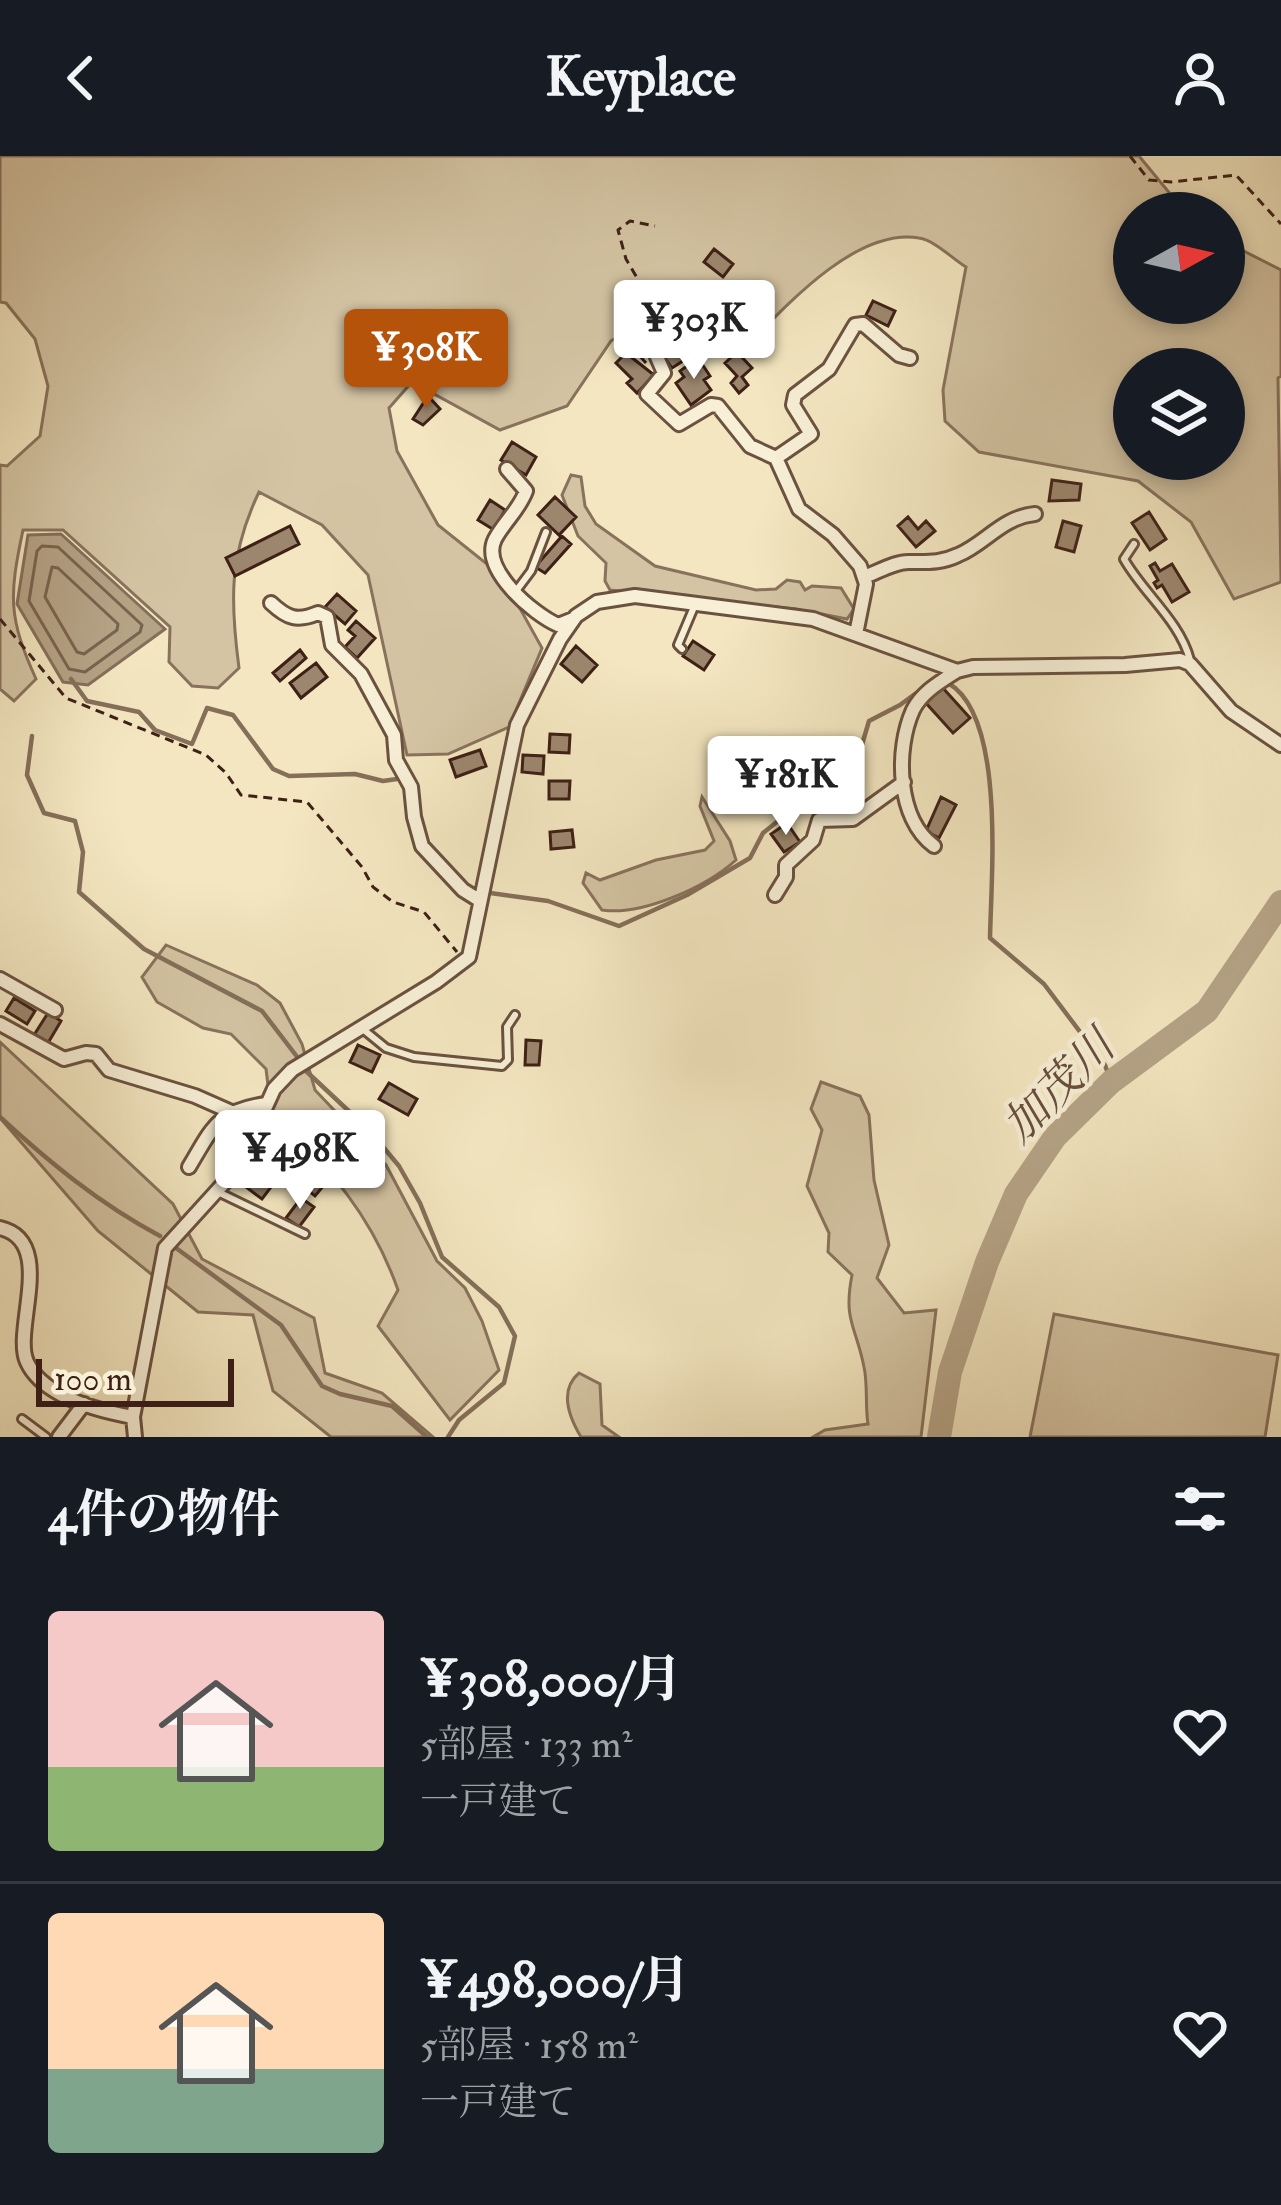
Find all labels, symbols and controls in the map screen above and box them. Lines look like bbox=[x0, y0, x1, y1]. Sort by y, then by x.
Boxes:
text: Keyplace bbox=[545, 44, 736, 112]
icon: back bbox=[48, 45, 114, 111]
icon: person bbox=[1167, 45, 1233, 111]
north arrow bbox=[1113, 192, 1245, 324]
map controls bbox=[1113, 192, 1245, 480]
pin: ¥303K bbox=[610, 280, 778, 382]
text: ¥303K bbox=[641, 294, 747, 343]
pin: ¥308K bbox=[342, 309, 510, 411]
text: ¥308K bbox=[371, 323, 481, 372]
button: layers bbox=[1113, 348, 1245, 480]
pin: ¥181K bbox=[702, 736, 870, 838]
text: ¥181K bbox=[735, 750, 837, 799]
water label: 加茂川 bbox=[991, 1016, 1130, 1155]
pin: ¥498K bbox=[216, 1110, 384, 1212]
text: ¥498K bbox=[242, 1124, 358, 1173]
scale bar bbox=[36, 1353, 234, 1406]
text: 100 m bbox=[54, 1359, 132, 1400]
icon: filters bbox=[1167, 1476, 1233, 1542]
text: 4件の物件 bbox=[48, 1483, 280, 1547]
text: ¥308,000/月 bbox=[420, 1648, 683, 1712]
icon: home bbox=[144, 1659, 288, 1803]
icon: heart bbox=[1167, 1698, 1233, 1764]
text: 5部屋 · 133 m² bbox=[420, 1720, 633, 1769]
text: 一戸建て bbox=[420, 1777, 576, 1826]
text: ¥498,000/月 bbox=[420, 1949, 691, 2013]
icon: home bbox=[144, 1961, 288, 2105]
icon: heart bbox=[1167, 2000, 1233, 2066]
text: 5部屋 · 158 m² bbox=[420, 2021, 638, 2070]
text: 一戸建て bbox=[420, 2078, 576, 2127]

